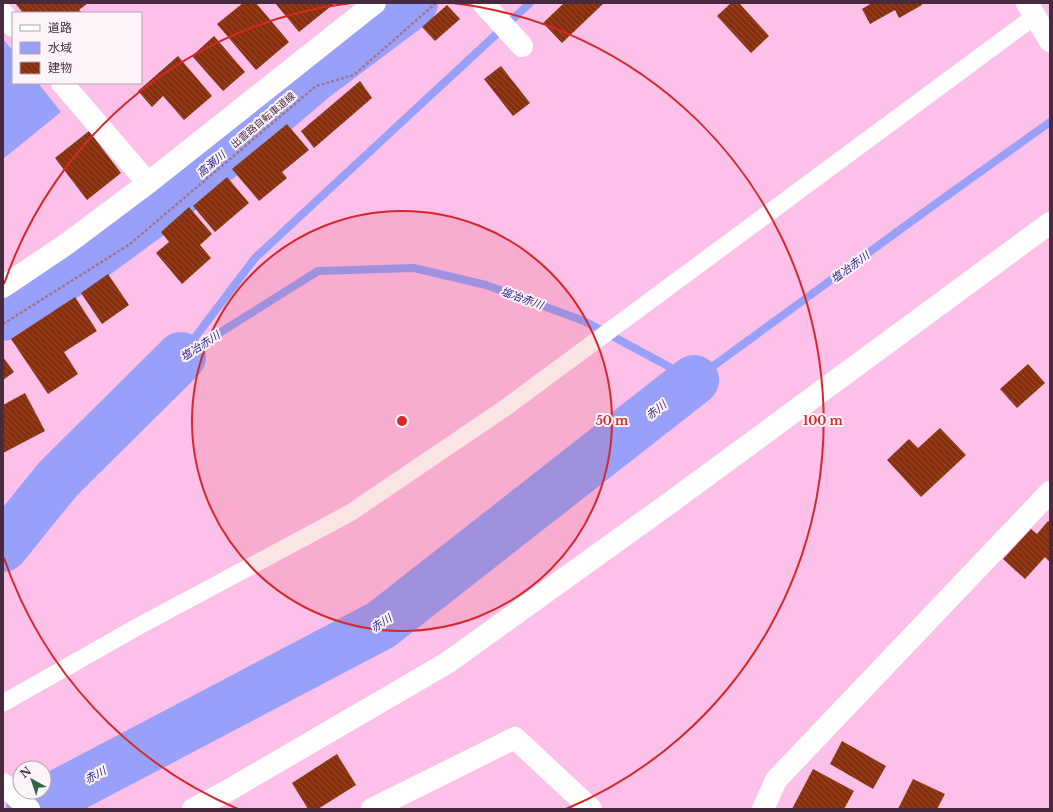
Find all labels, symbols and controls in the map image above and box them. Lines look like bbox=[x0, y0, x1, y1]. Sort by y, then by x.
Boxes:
legend bbox=[12, 12, 142, 84]
text: 道路 bbox=[48, 20, 72, 35]
text: 水域 bbox=[48, 40, 72, 55]
text: 建物 bbox=[48, 60, 72, 75]
street label: 出雲路自転車道線 bbox=[228, 89, 298, 151]
water label: 高瀬川 bbox=[194, 147, 229, 180]
water label: 塩冶赤川 bbox=[828, 248, 873, 286]
water label: 塩冶赤川 bbox=[499, 284, 546, 312]
water label: 塩冶赤川 bbox=[178, 328, 223, 364]
water label: 赤川 bbox=[643, 397, 670, 422]
text: 50 m bbox=[596, 413, 629, 428]
text: 100 m bbox=[803, 413, 844, 428]
centre of rings bbox=[395, 414, 409, 428]
water label: 赤川 bbox=[368, 611, 395, 635]
north arrow bbox=[12, 760, 52, 800]
text: N bbox=[17, 763, 35, 781]
water label: 赤川 bbox=[82, 763, 109, 786]

